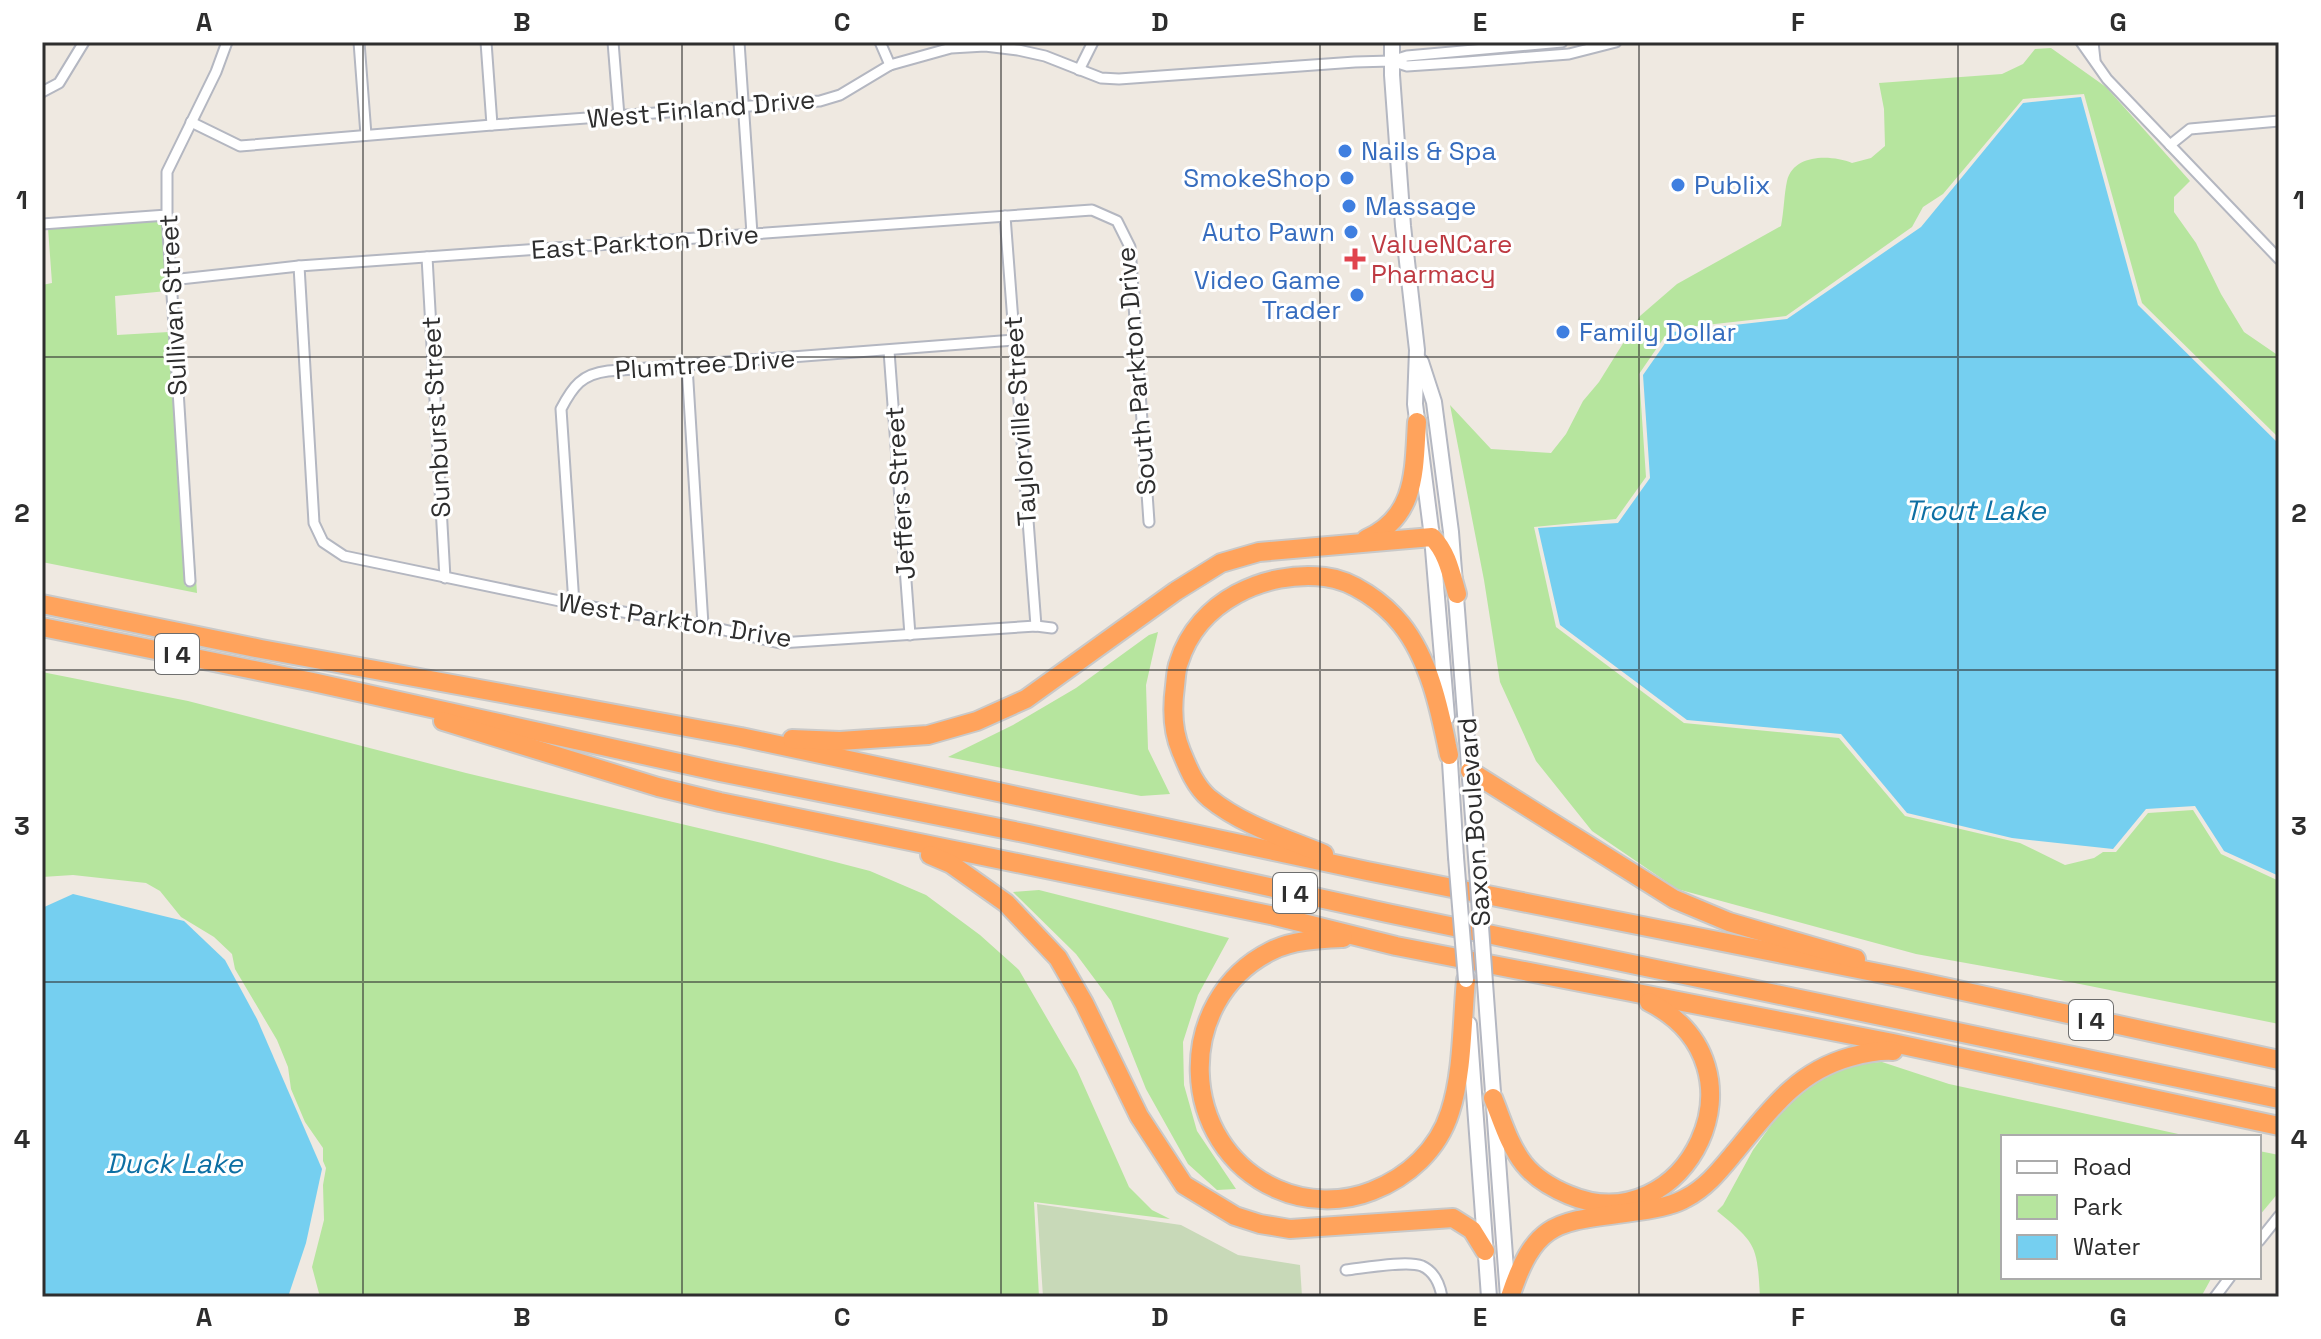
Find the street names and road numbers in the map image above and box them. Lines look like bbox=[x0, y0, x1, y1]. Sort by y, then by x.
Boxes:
street label: West Finland Drive bbox=[585, 82, 817, 136]
street label: Sullivan Street bbox=[151, 213, 195, 397]
street label: East Parkton Drive bbox=[530, 217, 760, 267]
street label: South Parkton Drive bbox=[1108, 245, 1164, 497]
street label: Sunburst Street bbox=[414, 315, 458, 519]
street label: Taylorville Street bbox=[996, 315, 1044, 527]
street label: Plumtree Drive bbox=[614, 341, 796, 387]
street label: Jeffers Street bbox=[877, 405, 923, 581]
street label: West Parkton Drive bbox=[556, 585, 794, 655]
road number: I 4 bbox=[155, 634, 199, 674]
street label: Saxon Boulevard bbox=[1450, 716, 1498, 928]
road number: I 4 bbox=[1273, 873, 1317, 913]
road number: I 4 bbox=[2069, 1000, 2113, 1040]

